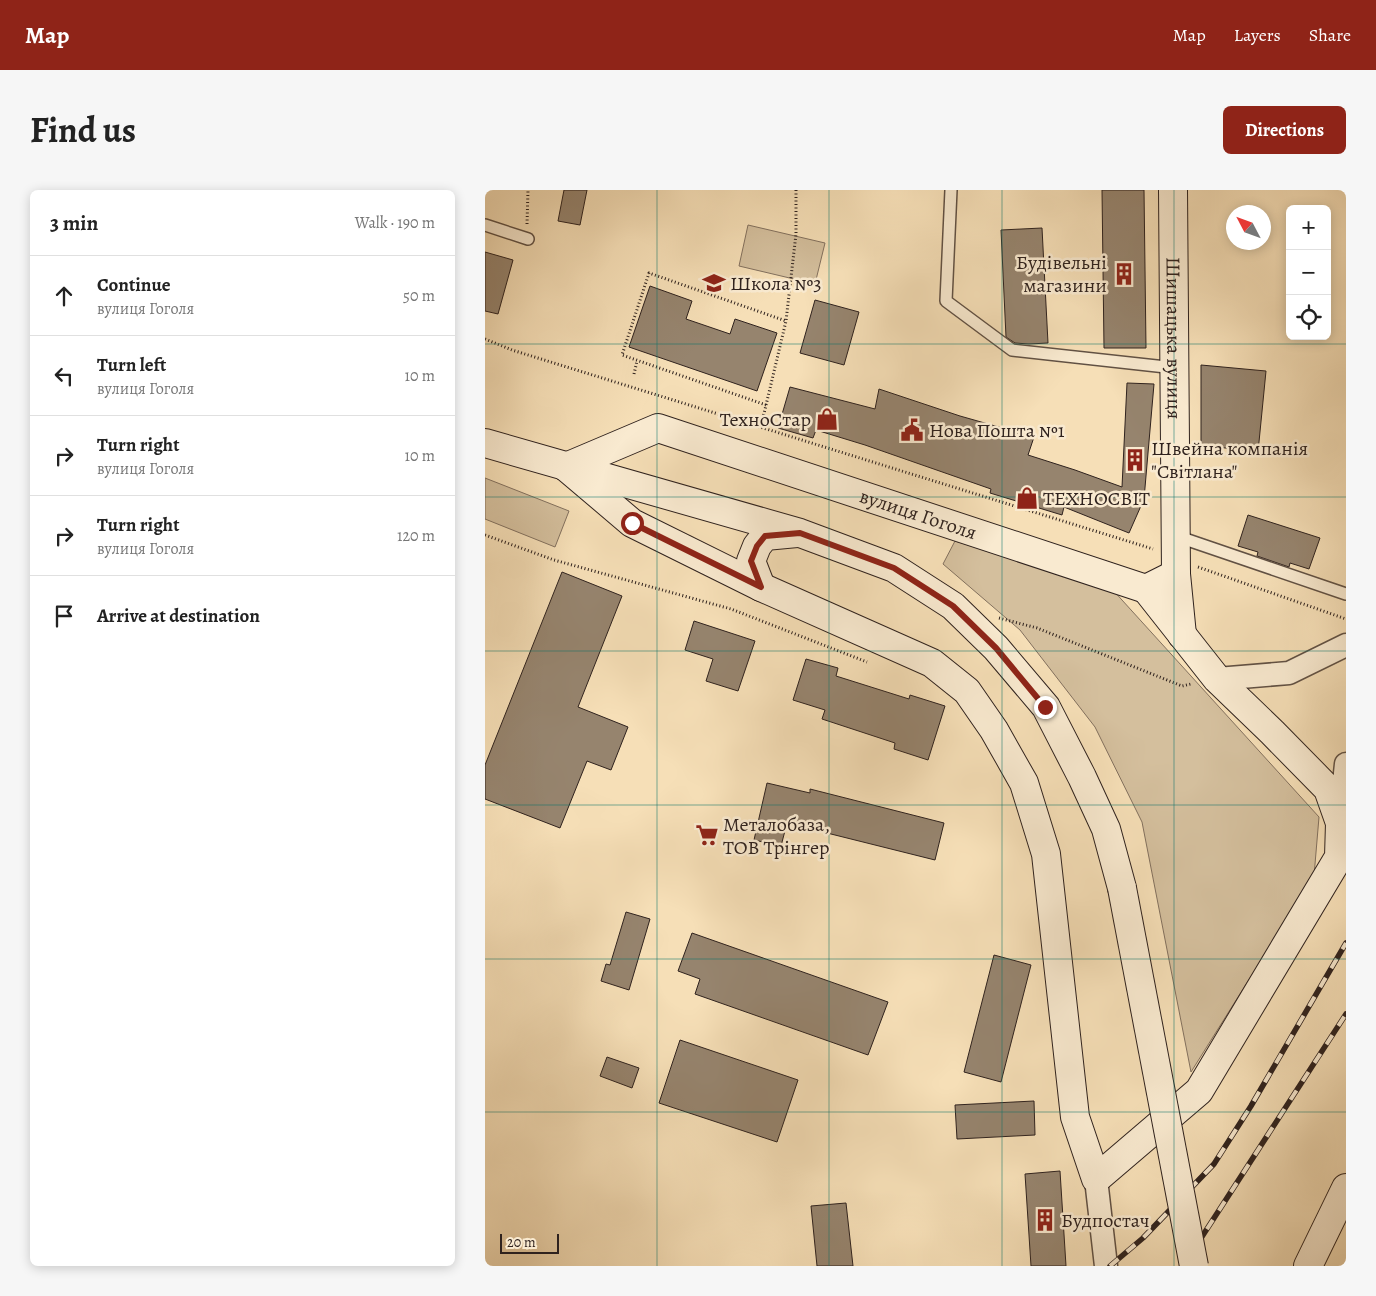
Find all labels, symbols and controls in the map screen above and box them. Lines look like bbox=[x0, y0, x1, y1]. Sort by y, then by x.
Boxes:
text: Map bbox=[25, 19, 69, 51]
text: Map bbox=[1173, 23, 1206, 47]
text: Layers bbox=[1234, 23, 1281, 47]
text: Share bbox=[1309, 23, 1351, 47]
text: Find us bbox=[30, 106, 136, 154]
button: Directions bbox=[1223, 106, 1346, 154]
north arrow bbox=[1226, 205, 1271, 250]
map controls bbox=[1286, 205, 1331, 340]
button: + bbox=[1286, 205, 1331, 250]
text: 3 min bbox=[50, 209, 98, 237]
text: Walk · 190 m bbox=[355, 212, 435, 234]
place label: Будівельні магазини bbox=[1016, 249, 1107, 299]
button: − bbox=[1286, 250, 1331, 295]
street label: Шишацька вулиця bbox=[1160, 257, 1188, 419]
building icon: Будівельні магазини bbox=[1111, 261, 1137, 287]
school or university icon: Школа №3 bbox=[701, 270, 727, 296]
place label: Школа №3 bbox=[730, 270, 822, 297]
text: Continue bbox=[97, 272, 171, 298]
icon: ahead bbox=[50, 282, 78, 310]
text: 50 m bbox=[403, 285, 435, 307]
button: locate bbox=[1286, 295, 1331, 340]
text: вулиця Гоголя bbox=[97, 298, 194, 320]
text: Turn left bbox=[97, 352, 166, 378]
icon: left bbox=[50, 362, 78, 390]
text: 10 m bbox=[405, 365, 435, 387]
text: вулиця Гоголя bbox=[97, 378, 194, 400]
place label: ТехноСтар bbox=[720, 406, 811, 433]
shop icon: ТехноСтар bbox=[814, 406, 840, 432]
public building icon: Нова Пошта №1 bbox=[899, 417, 925, 443]
place label: Нова Пошта №1 bbox=[929, 417, 1065, 444]
text: Turn right bbox=[97, 432, 179, 458]
place label: Швейна компанія "Світлана" bbox=[1151, 435, 1308, 485]
icon: right bbox=[50, 442, 78, 470]
text: 10 m bbox=[405, 445, 435, 467]
building icon: Швейна компанія "Світлана" bbox=[1122, 447, 1148, 473]
text: вулиця Гоголя bbox=[97, 458, 194, 480]
street label: вулиця Гоголя bbox=[856, 482, 980, 546]
shop icon: ТЕХНОСВІТ bbox=[1014, 485, 1040, 511]
place label: ТЕХНОСВІТ bbox=[1043, 485, 1150, 512]
text: Turn right bbox=[97, 512, 179, 538]
route start bbox=[621, 512, 644, 535]
icon: right bbox=[50, 522, 78, 550]
text: 120 m bbox=[397, 525, 435, 547]
text: вулиця Гоголя bbox=[97, 538, 194, 560]
icon: arrive bbox=[50, 602, 78, 630]
text: Arrive at destination bbox=[97, 603, 260, 629]
route end bbox=[1034, 696, 1057, 719]
place label: Металобаза, ТОВ Трінгер bbox=[723, 811, 830, 861]
supermarket icon: Металобаза, ТОВ Трінгер bbox=[694, 822, 720, 848]
building icon: Будпостач bbox=[1032, 1207, 1058, 1233]
place label: Будпостач bbox=[1061, 1207, 1150, 1234]
scale bar bbox=[500, 1231, 559, 1254]
text: 20 m bbox=[507, 1233, 536, 1252]

